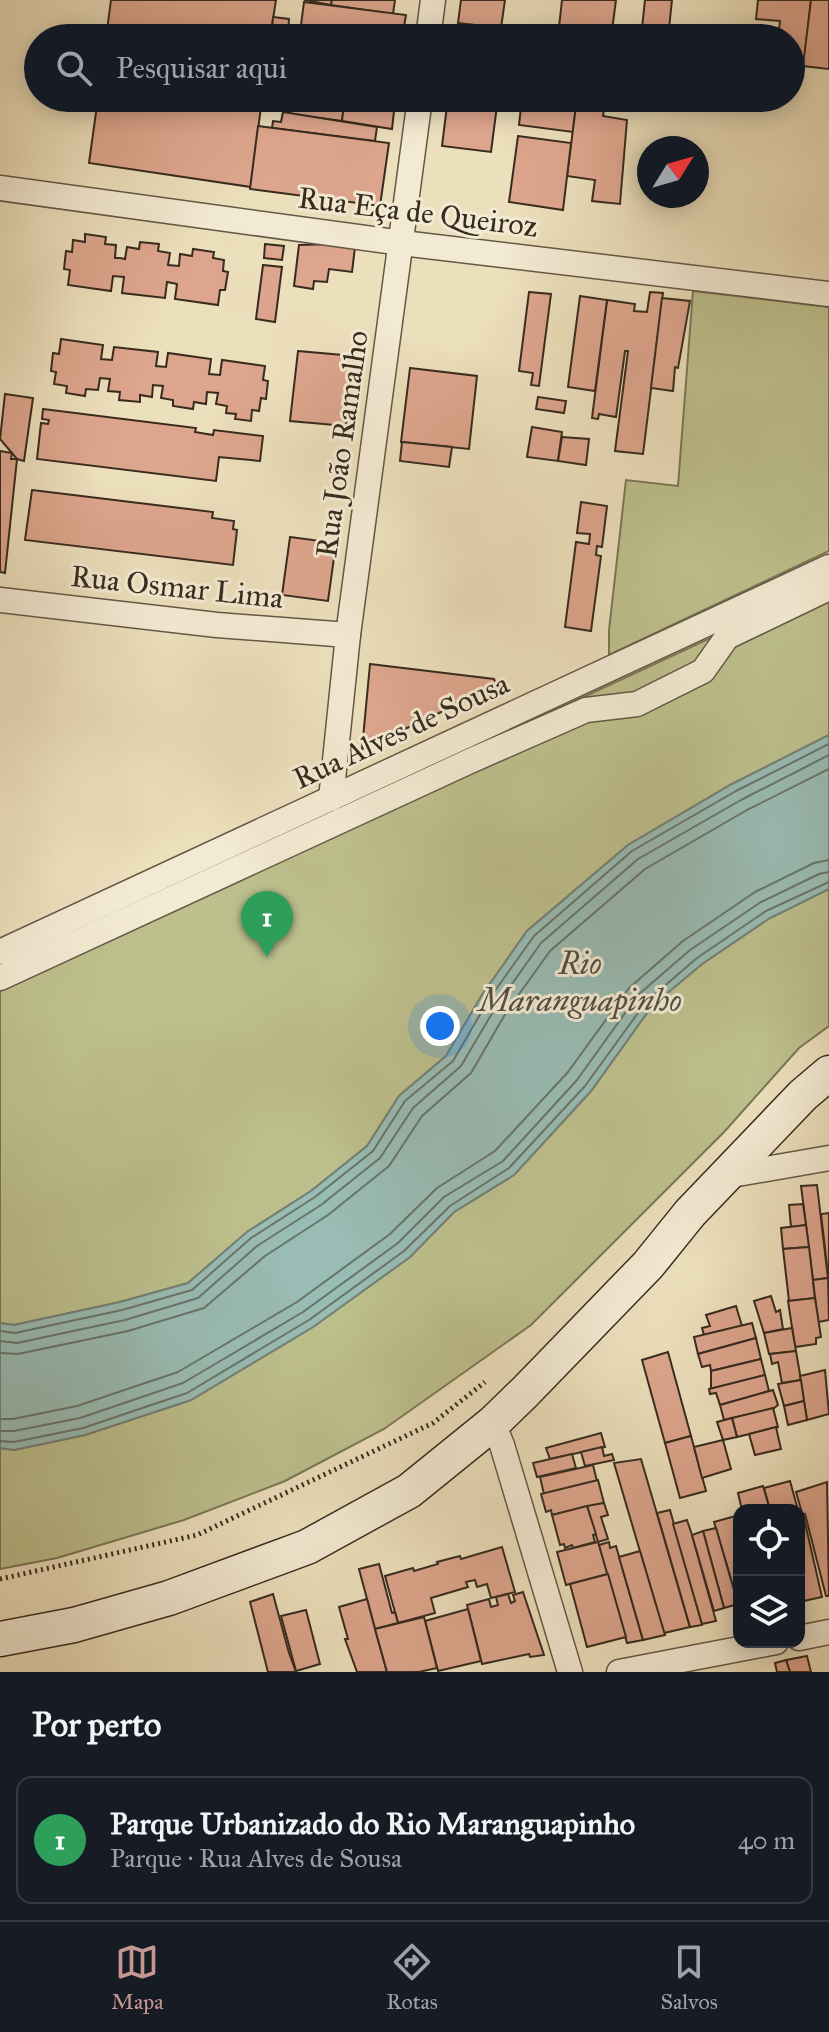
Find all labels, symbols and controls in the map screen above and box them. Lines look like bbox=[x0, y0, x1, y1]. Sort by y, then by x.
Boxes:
search box bbox=[24, 24, 805, 112]
icon: search bbox=[52, 46, 96, 90]
text: Pesquisar aqui bbox=[116, 50, 287, 86]
north arrow bbox=[637, 136, 709, 208]
street label: Rua Eça de Queiroz bbox=[296, 179, 540, 245]
street label: Rua João Ramalho bbox=[308, 328, 376, 560]
street label: Rua Osmar Lima bbox=[69, 558, 285, 616]
street label: Rua Alves de Sousa bbox=[287, 665, 515, 797]
pin: 1 bbox=[241, 891, 293, 957]
water label: Rio Maranguapinho bbox=[475, 944, 682, 1020]
your location bbox=[420, 1006, 460, 1046]
map controls bbox=[733, 1504, 805, 1648]
button: locate bbox=[733, 1504, 805, 1576]
button: layers bbox=[733, 1576, 805, 1648]
text: Por perto bbox=[32, 1704, 161, 1745]
text: Parque Urbanizado do Rio Maranguapinho bbox=[110, 1806, 635, 1842]
text: 1 bbox=[55, 1824, 65, 1856]
text: 40 m bbox=[738, 1824, 795, 1856]
text: Parque · Rua Alves de Sousa bbox=[110, 1842, 402, 1874]
tab: Mapa bbox=[111, 1940, 164, 2015]
tab: Rotas bbox=[386, 1940, 438, 2015]
tab: Salvos bbox=[660, 1940, 718, 2015]

